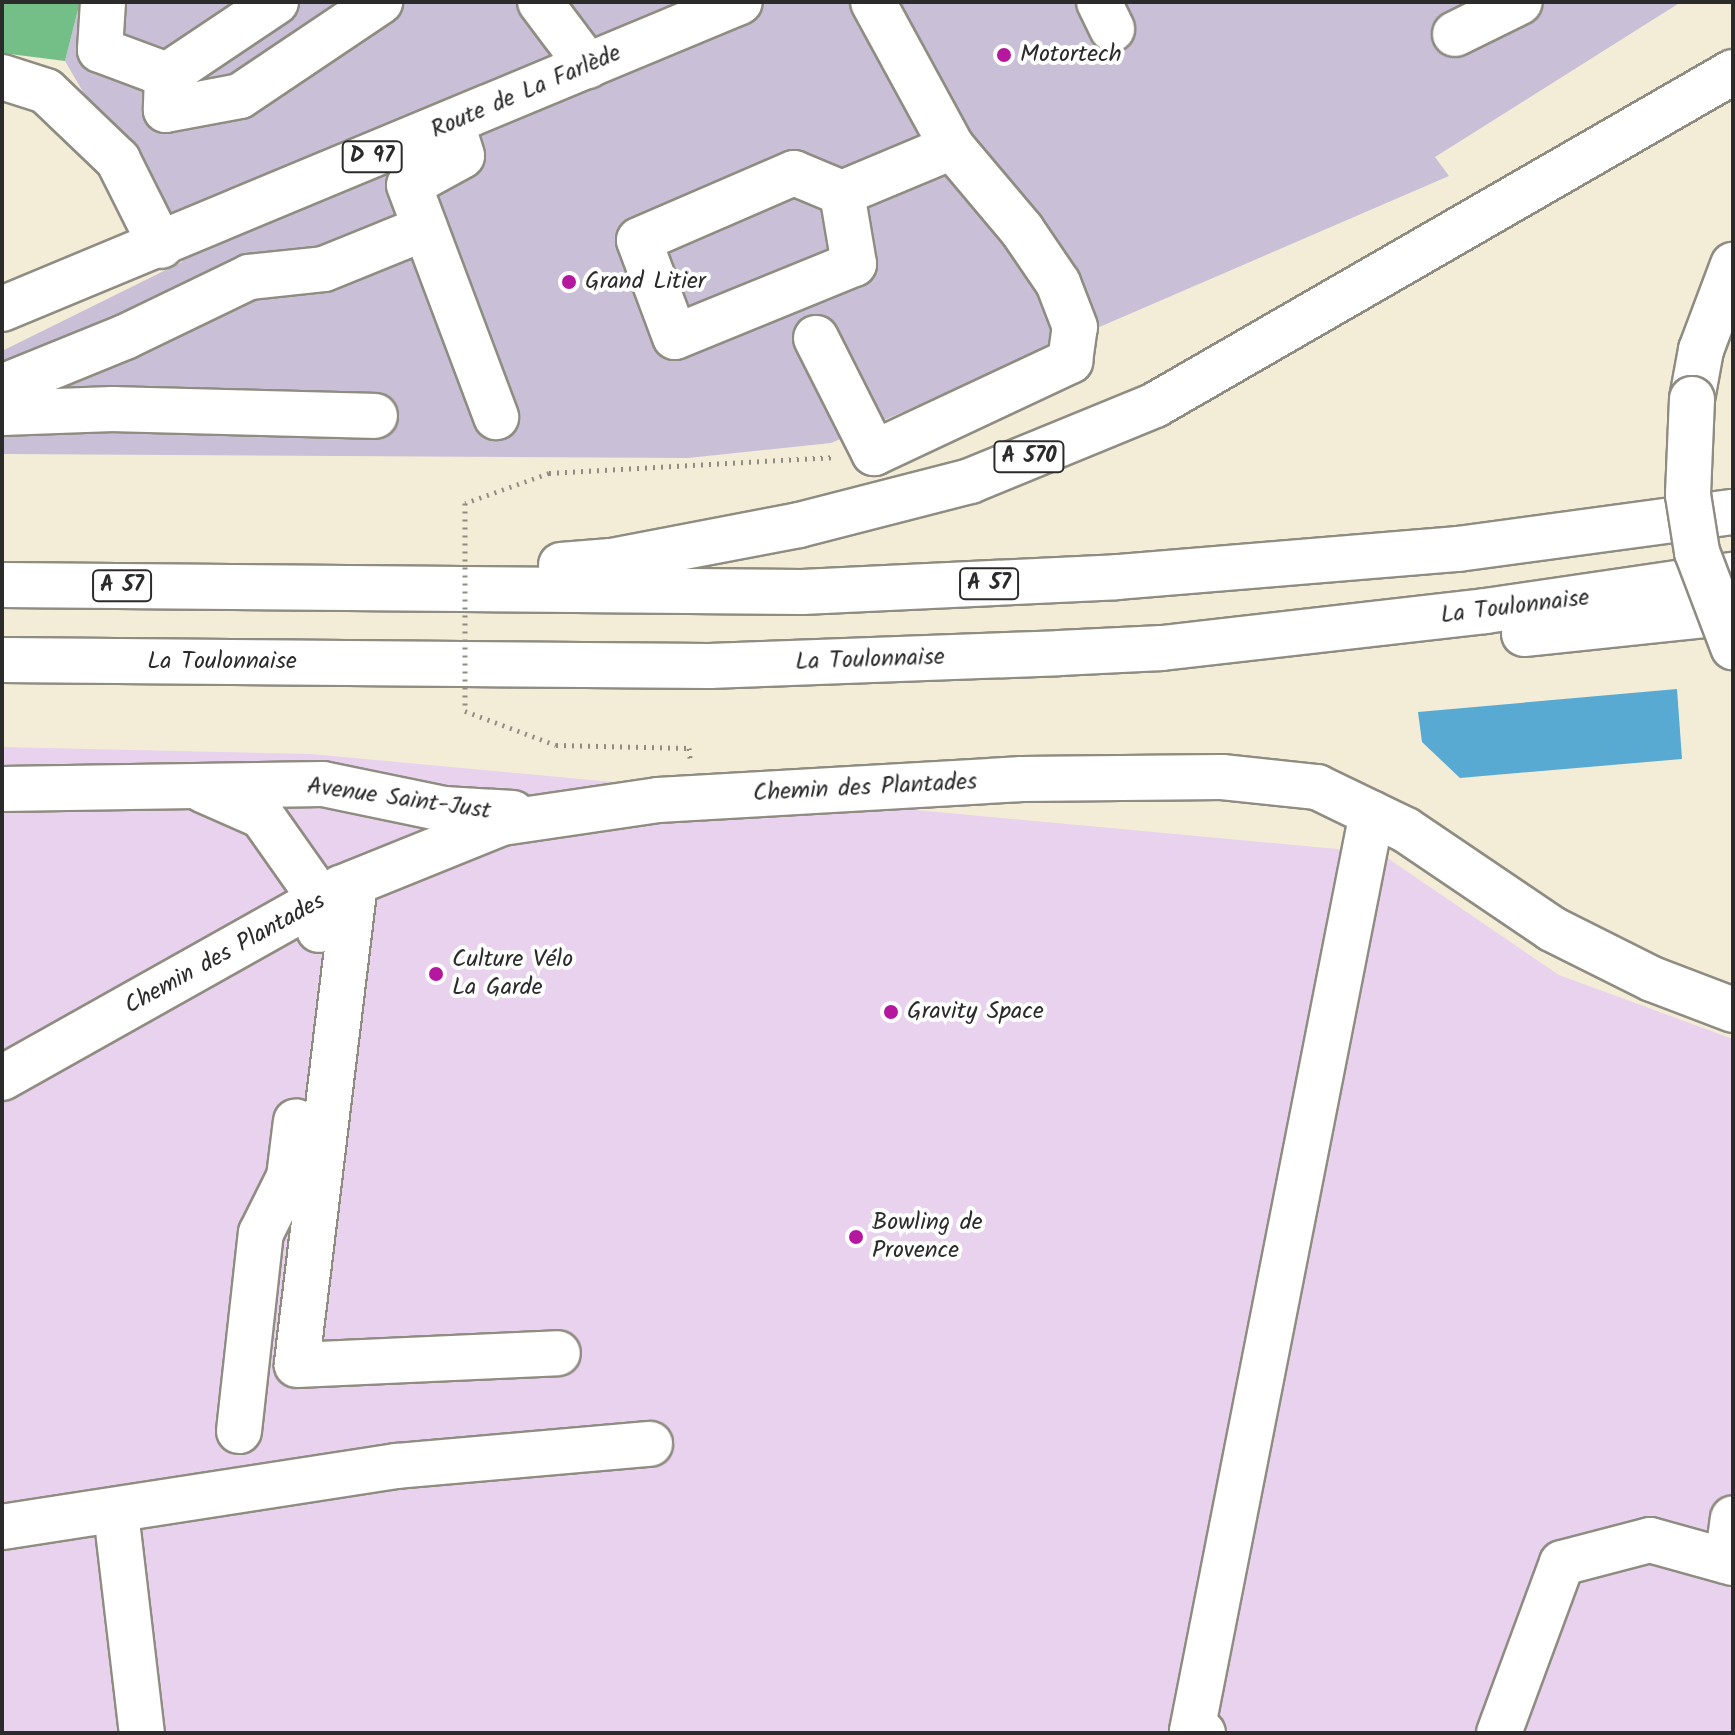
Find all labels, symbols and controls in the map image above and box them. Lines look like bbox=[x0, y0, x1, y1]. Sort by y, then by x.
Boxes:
street label: Route de La Farlède bbox=[427, 39, 625, 145]
place label: Motortech bbox=[1020, 41, 1122, 69]
marker: Motortech bbox=[995, 46, 1013, 64]
road number: D 97 bbox=[340, 139, 404, 175]
place label: Grand Litier bbox=[585, 268, 706, 296]
marker: Grand Litier bbox=[560, 273, 578, 291]
road number: A 570 bbox=[993, 439, 1065, 475]
road number: A 57 bbox=[959, 566, 1019, 602]
road number: A 57 bbox=[92, 568, 152, 604]
street label: La Toulonnaise bbox=[1439, 584, 1591, 630]
street label: La Toulonnaise bbox=[795, 643, 945, 677]
street label: La Toulonnaise bbox=[147, 648, 297, 676]
street label: Chemin des Plantades bbox=[752, 768, 978, 808]
street label: Avenue Saint-Just bbox=[305, 772, 493, 826]
street label: Chemin des Plantades bbox=[120, 887, 330, 1021]
place label: Culture Vélo La Garde bbox=[452, 946, 573, 1002]
marker: Culture Vélo La Garde bbox=[427, 965, 445, 983]
place label: Gravity Space bbox=[907, 998, 1044, 1026]
marker: Gravity Space bbox=[882, 1003, 900, 1021]
place label: Bowling de Provence bbox=[872, 1209, 982, 1265]
marker: Bowling de Provence bbox=[847, 1228, 865, 1246]

